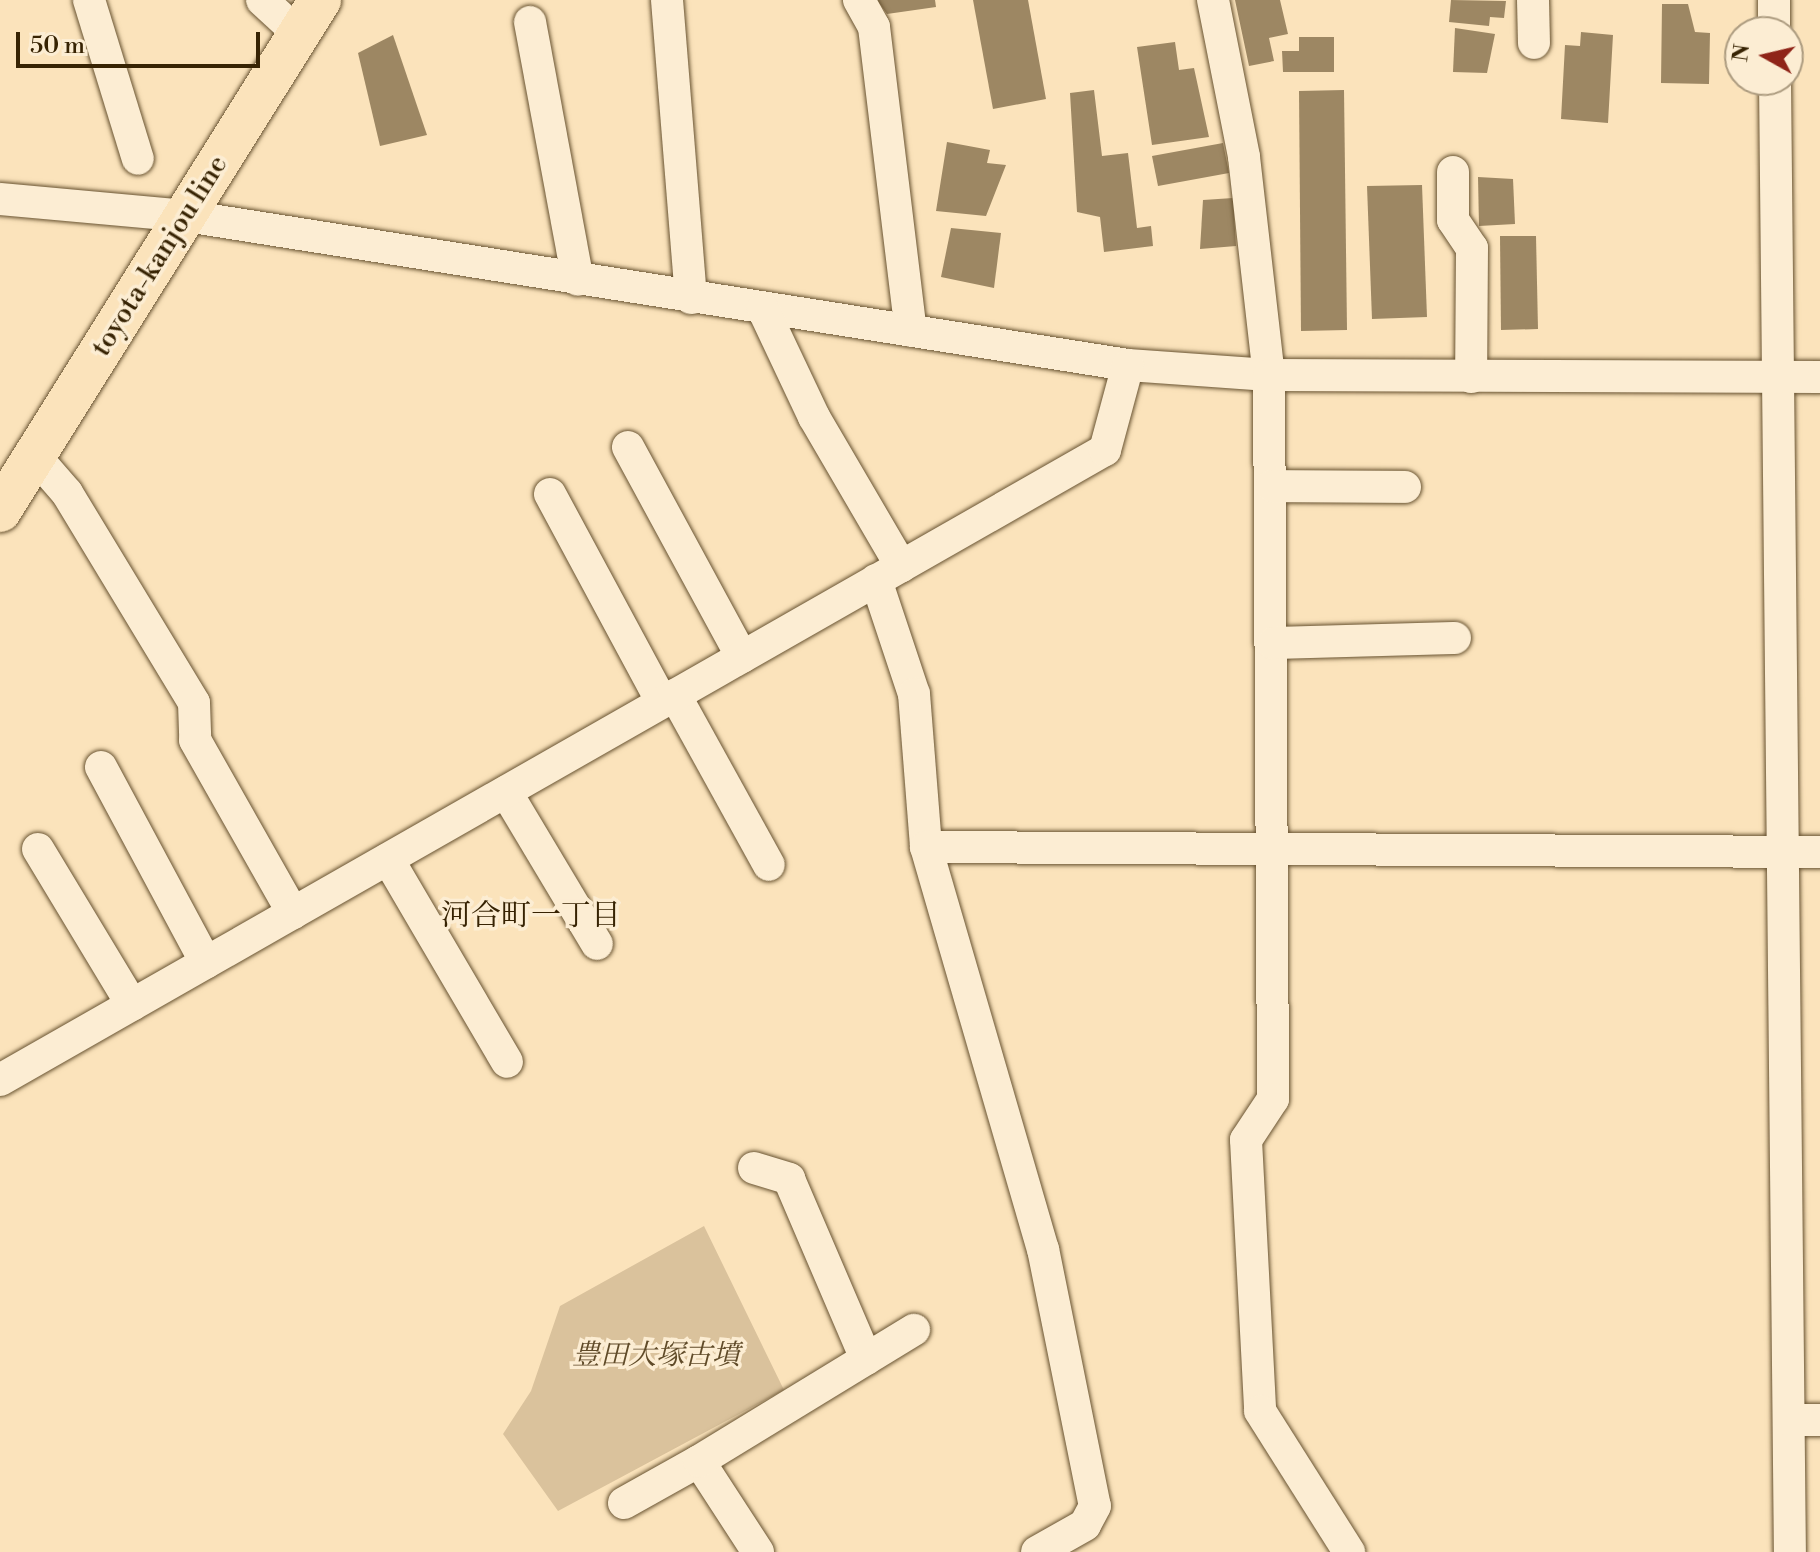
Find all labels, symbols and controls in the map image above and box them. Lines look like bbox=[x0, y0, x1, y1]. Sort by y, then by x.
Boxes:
scale bar bbox=[20, 16, 264, 66]
north arrow bbox=[1724, 16, 1804, 96]
text: 50 m bbox=[30, 31, 85, 61]
text: N bbox=[1727, 42, 1756, 63]
street label: toyota-kanjou line bbox=[85, 149, 235, 363]
district label: 河合町一丁目 bbox=[441, 898, 621, 934]
park label: 豊田大塚古墳 bbox=[572, 1339, 740, 1373]

